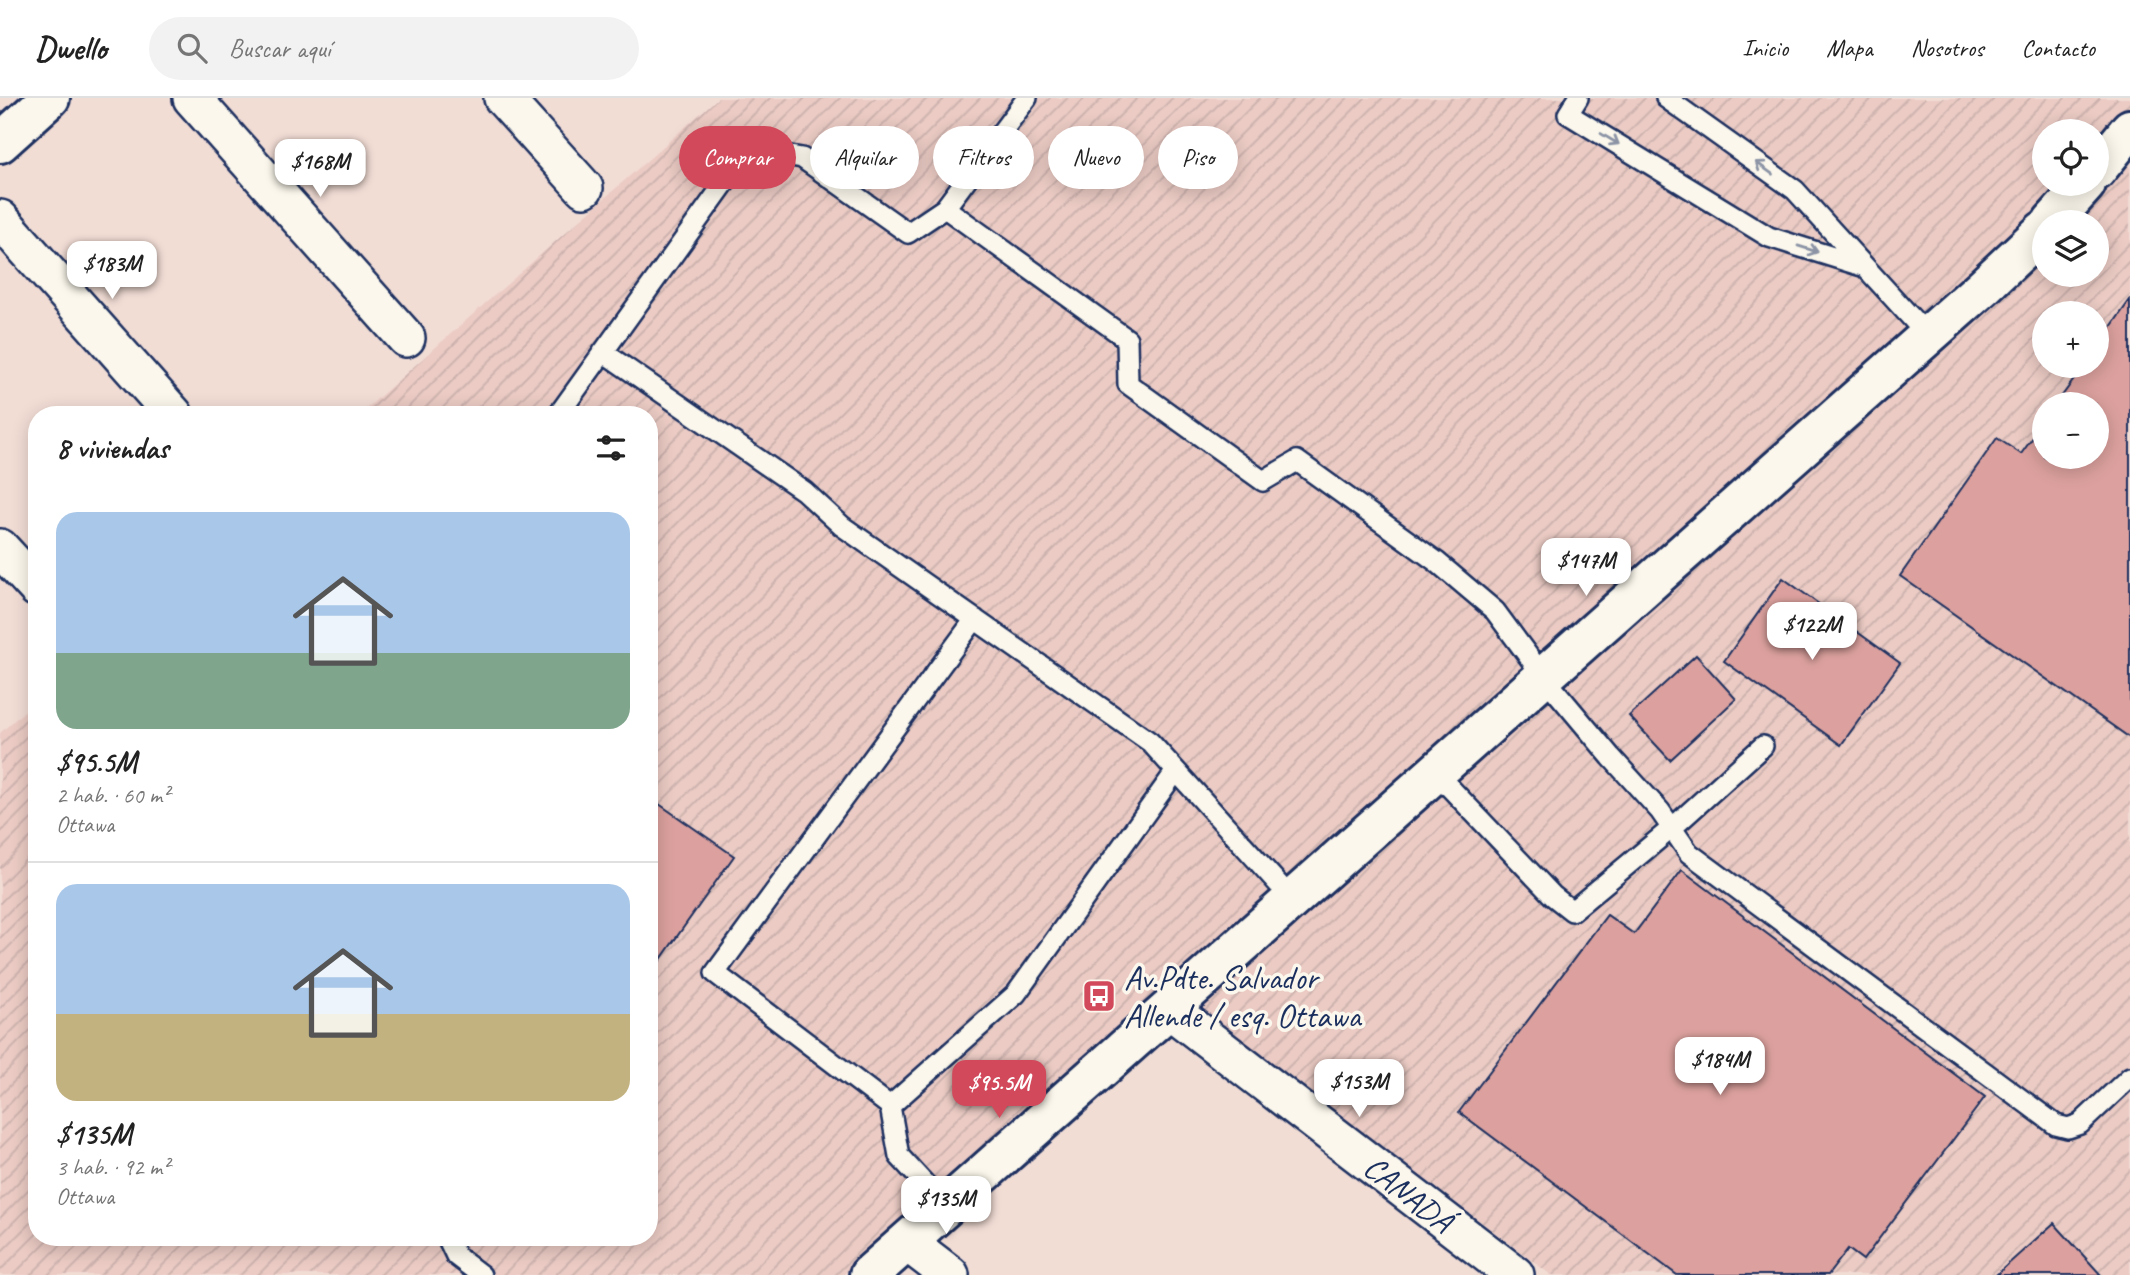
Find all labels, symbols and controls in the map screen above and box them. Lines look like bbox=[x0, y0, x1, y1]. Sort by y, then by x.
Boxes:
search box bbox=[149, 17, 639, 80]
text: Dwello bbox=[35, 27, 107, 69]
icon: search bbox=[173, 29, 211, 67]
text: Buscar aquí bbox=[229, 32, 331, 65]
text: Inicio bbox=[1742, 33, 1788, 63]
text: Mapa bbox=[1826, 33, 1873, 63]
text: Nosotros bbox=[1911, 33, 1983, 63]
text: Contacto bbox=[2021, 33, 2095, 63]
map controls bbox=[2032, 119, 2109, 469]
button: locate bbox=[2032, 119, 2109, 196]
chip: Comprar bbox=[679, 126, 796, 189]
chip: Alquilar bbox=[810, 126, 919, 189]
chip: Filtros bbox=[933, 126, 1034, 189]
chip: Nuevo bbox=[1048, 126, 1144, 189]
chip: Piso bbox=[1158, 126, 1238, 189]
one-way arrow bbox=[1599, 133, 1619, 147]
pin: $168M bbox=[271, 140, 369, 199]
text: $168M bbox=[291, 147, 349, 176]
one-way arrow bbox=[1755, 161, 1774, 175]
button: layers bbox=[2032, 210, 2109, 287]
pin: $183M bbox=[63, 242, 161, 301]
one-way arrow bbox=[1797, 243, 1819, 256]
text: $183M bbox=[83, 249, 141, 278]
button: + bbox=[2032, 301, 2109, 378]
button: − bbox=[2032, 392, 2109, 469]
text: 8 viviendas bbox=[56, 429, 168, 467]
icon: filters bbox=[592, 429, 630, 467]
pin: $147M bbox=[1537, 538, 1635, 598]
text: $147M bbox=[1557, 546, 1615, 575]
icon: home bbox=[280, 558, 406, 684]
pin: $122M bbox=[1763, 602, 1861, 662]
text: $122M bbox=[1783, 610, 1841, 639]
text: $95.5M bbox=[56, 743, 137, 781]
text: 2 hab. · 60 m² bbox=[56, 781, 169, 810]
text: Ottawa bbox=[56, 810, 114, 839]
icon: home bbox=[280, 930, 406, 1056]
place label: Av.Pdte. Salvador Allende / esq. Ottawa bbox=[1124, 957, 1362, 1037]
bus stop icon: Av.Pdte. Salvador Allende / esq. Ottawa bbox=[1080, 977, 1118, 1015]
pin: $184M bbox=[1671, 1038, 1769, 1097]
text: $184M bbox=[1691, 1045, 1749, 1074]
pin: $95.5M bbox=[942, 1060, 1056, 1120]
pin: $153M bbox=[1310, 1060, 1408, 1119]
text: $153M bbox=[1330, 1067, 1388, 1096]
text: $95.5M bbox=[968, 1068, 1030, 1097]
text: $135M bbox=[56, 1115, 131, 1153]
street label: CANADÁ bbox=[1355, 1146, 1465, 1244]
text: 3 hab. · 92 m² bbox=[56, 1153, 169, 1182]
pin: $135M bbox=[897, 1176, 995, 1236]
text: Ottawa bbox=[56, 1182, 114, 1211]
text: $135M bbox=[917, 1184, 975, 1213]

